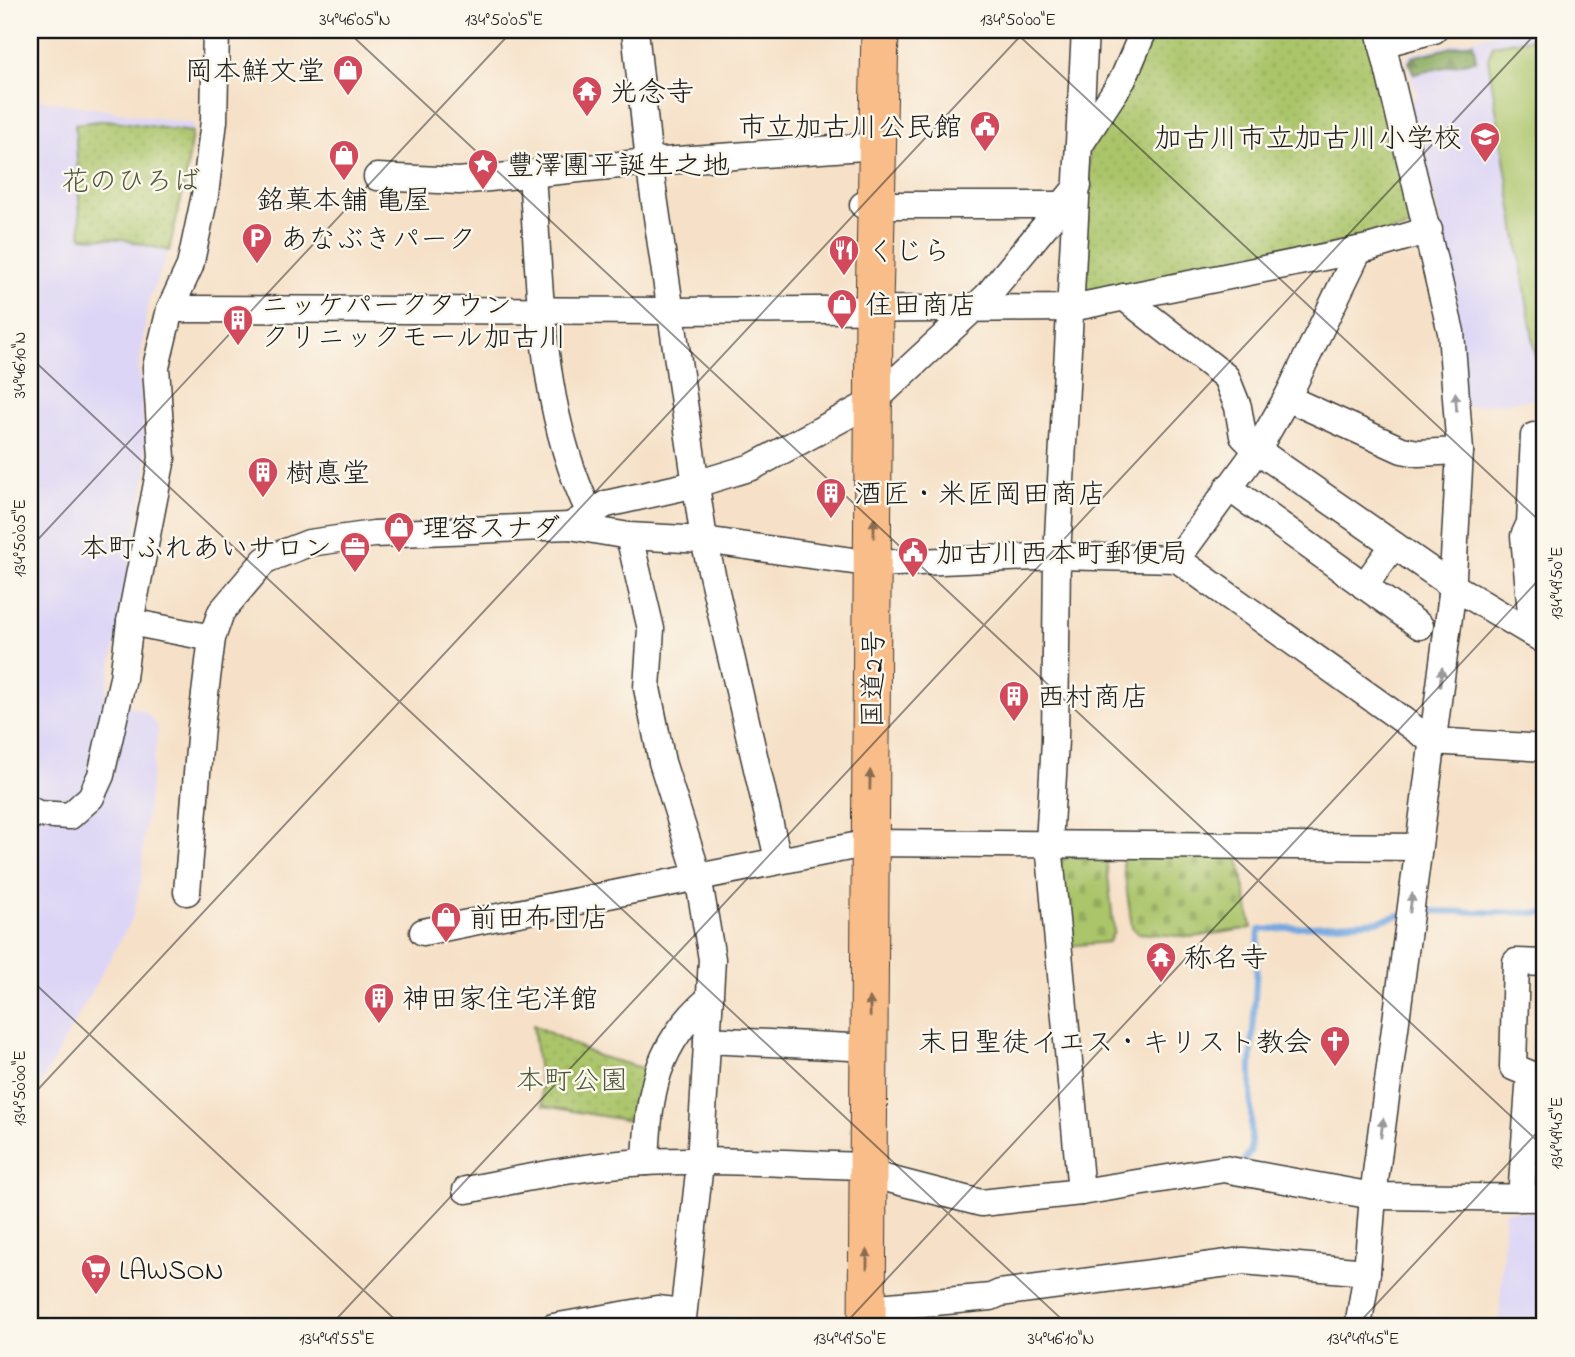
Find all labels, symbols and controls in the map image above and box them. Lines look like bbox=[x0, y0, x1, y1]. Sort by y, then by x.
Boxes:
text: 34°46'05"N bbox=[319, 8, 391, 34]
text: 134°50'05"E bbox=[465, 8, 543, 34]
text: 134°50'00"E bbox=[980, 8, 1056, 34]
place label: 岡本鮮文堂 bbox=[185, 53, 325, 94]
shop icon: 岡本鮮文堂 bbox=[331, 53, 365, 97]
temple icon: 光念寺 bbox=[570, 74, 604, 118]
place label: 光念寺 bbox=[610, 74, 694, 115]
place label: 市立加古川公民館 bbox=[738, 109, 962, 150]
public building icon: 市立加古川公民館 bbox=[968, 109, 1002, 153]
place label: 加古川市立加古川小学校 bbox=[1154, 120, 1462, 161]
school or university icon: 加古川市立加古川小学校 bbox=[1468, 120, 1502, 164]
shop icon: 銘菓本舗 亀屋 bbox=[327, 138, 361, 182]
place icon: 豐澤團平誕生之地 bbox=[466, 147, 500, 191]
place label: 豐澤團平誕生之地 bbox=[506, 147, 730, 188]
park label: 花のひろば bbox=[61, 163, 201, 204]
place label: 銘菓本舗 亀屋 bbox=[256, 182, 432, 223]
parking icon: あなぶきパーク bbox=[240, 221, 274, 265]
place label: あなぶきパーク bbox=[280, 221, 476, 262]
restaurant icon: くじら bbox=[827, 233, 861, 277]
place label: くじら bbox=[867, 233, 951, 274]
place label: ニッケパークタウン クリニックモール加古川 bbox=[261, 287, 567, 360]
shop icon: 住田商店 bbox=[825, 287, 859, 331]
place label: 住田商店 bbox=[865, 287, 977, 328]
building icon: ニッケパークタウン クリニックモール加古川 bbox=[221, 303, 255, 347]
text: 34°46'10"N bbox=[8, 332, 34, 398]
one-way arrow bbox=[1450, 391, 1461, 413]
building icon: 樹悳堂 bbox=[246, 455, 280, 499]
place label: 樹悳堂 bbox=[286, 455, 370, 496]
building icon: 酒匠・米匠岡田商店 bbox=[814, 476, 848, 520]
place label: 酒匠・米匠岡田商店 bbox=[854, 476, 1106, 517]
text: 134°50'05"E bbox=[8, 499, 34, 577]
shop icon: 理容スナダ bbox=[382, 510, 416, 554]
place label: 理容スナダ bbox=[422, 510, 560, 551]
one-way arrow bbox=[868, 516, 880, 538]
place label: 本町ふれあいサロン bbox=[80, 530, 332, 571]
office icon: 本町ふれあいサロン bbox=[338, 530, 372, 574]
public building icon: 加古川西本町郵便局 bbox=[896, 535, 930, 579]
place label: 加古川西本町郵便局 bbox=[936, 535, 1188, 576]
text: 134°49'50"E bbox=[1545, 546, 1571, 620]
street label: 国道2号 bbox=[854, 630, 897, 728]
one-way arrow bbox=[1435, 666, 1446, 688]
building icon: 西村商店 bbox=[997, 679, 1031, 723]
place label: 西村商店 bbox=[1037, 679, 1149, 720]
one-way arrow bbox=[865, 768, 876, 790]
one-way arrow bbox=[1405, 891, 1416, 913]
shop icon: 前田布団店 bbox=[429, 900, 463, 944]
place label: 前田布団店 bbox=[469, 900, 609, 941]
temple icon: 称名寺 bbox=[1144, 940, 1178, 984]
place label: 称名寺 bbox=[1184, 940, 1268, 981]
building icon: 神田家住宅洋館 bbox=[362, 981, 396, 1025]
place label: 神田家住宅洋館 bbox=[402, 981, 598, 1022]
one-way arrow bbox=[865, 996, 876, 1018]
place label: 末日聖徒イエス・キリスト教会 bbox=[918, 1024, 1312, 1065]
church icon: 末日聖徒イエス・キリスト教会 bbox=[1318, 1024, 1352, 1068]
text: 134°50'00"E bbox=[8, 1050, 34, 1126]
park label: 本町公園 bbox=[516, 1062, 628, 1103]
text: 134°49'45"E bbox=[1545, 1096, 1571, 1169]
one-way arrow bbox=[1376, 1117, 1387, 1139]
one-way arrow bbox=[861, 1248, 873, 1270]
supermarket icon: LAWSON bbox=[79, 1252, 113, 1296]
place label: LAWSON bbox=[119, 1252, 224, 1293]
text: 134°49'55"E bbox=[299, 1327, 375, 1353]
text: 134°49'50"E bbox=[813, 1327, 887, 1353]
text: 34°46'10"N bbox=[1028, 1327, 1094, 1353]
text: 134°49'45"E bbox=[1327, 1327, 1400, 1353]

